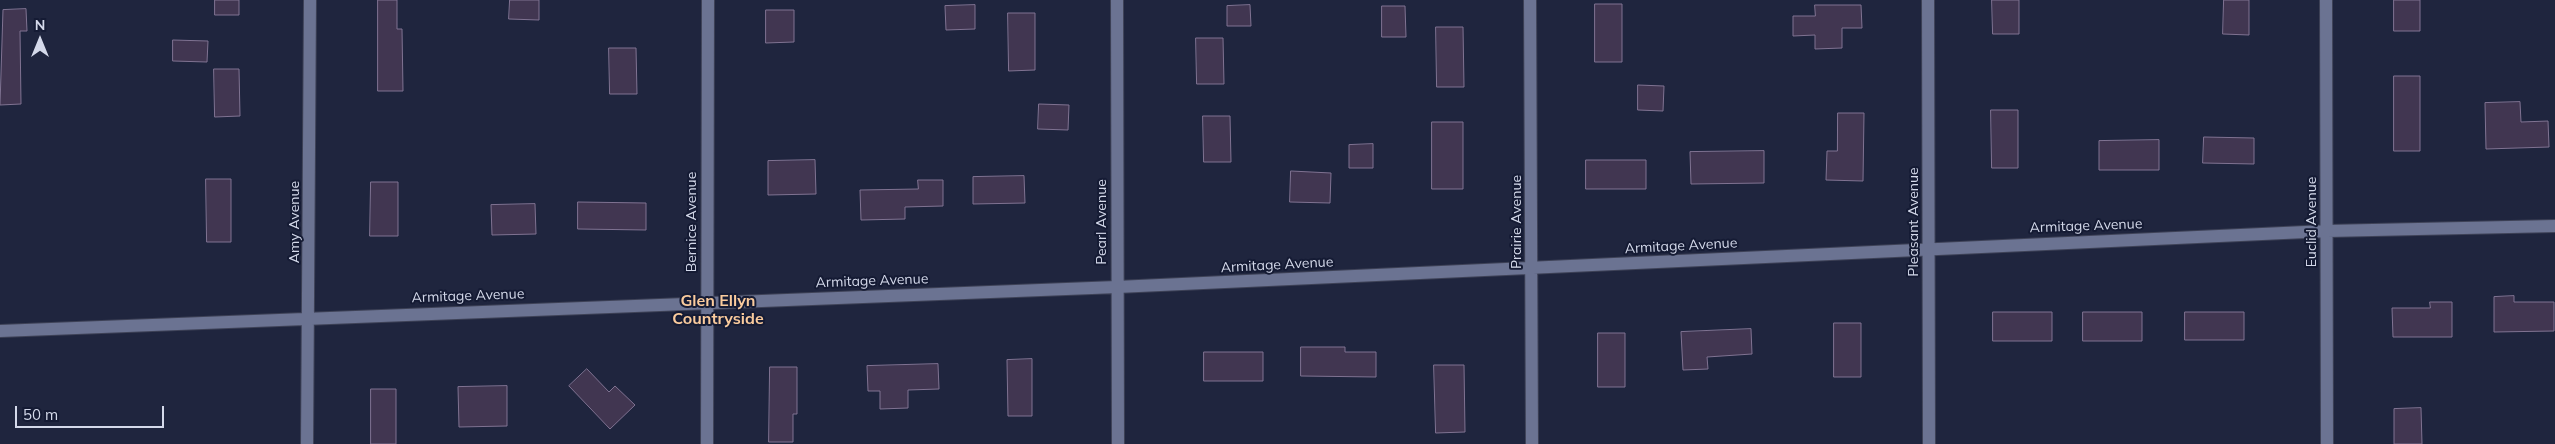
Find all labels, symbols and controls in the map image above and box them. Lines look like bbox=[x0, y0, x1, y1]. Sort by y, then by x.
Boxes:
north arrow bbox=[15, 15, 65, 65]
text: N bbox=[35, 16, 45, 34]
street label: Pleasant Avenue bbox=[1906, 167, 1922, 277]
street label: Bernice Avenue bbox=[684, 172, 700, 272]
street label: Prairie Avenue bbox=[1509, 175, 1525, 269]
street label: Euclid Avenue bbox=[2304, 177, 2320, 267]
street label: Pearl Avenue bbox=[1094, 179, 1110, 265]
street label: Amy Avenue bbox=[287, 181, 303, 263]
street label: Armitage Avenue bbox=[2029, 216, 2143, 236]
street label: Armitage Avenue bbox=[1624, 235, 1738, 257]
street label: Armitage Avenue bbox=[1220, 254, 1334, 276]
street label: Armitage Avenue bbox=[815, 271, 929, 291]
street label: Armitage Avenue bbox=[411, 286, 525, 306]
district label: Glen Ellyn Countryside bbox=[672, 291, 764, 329]
scale bar bbox=[18, 396, 166, 428]
text: 50 m bbox=[23, 405, 58, 424]

